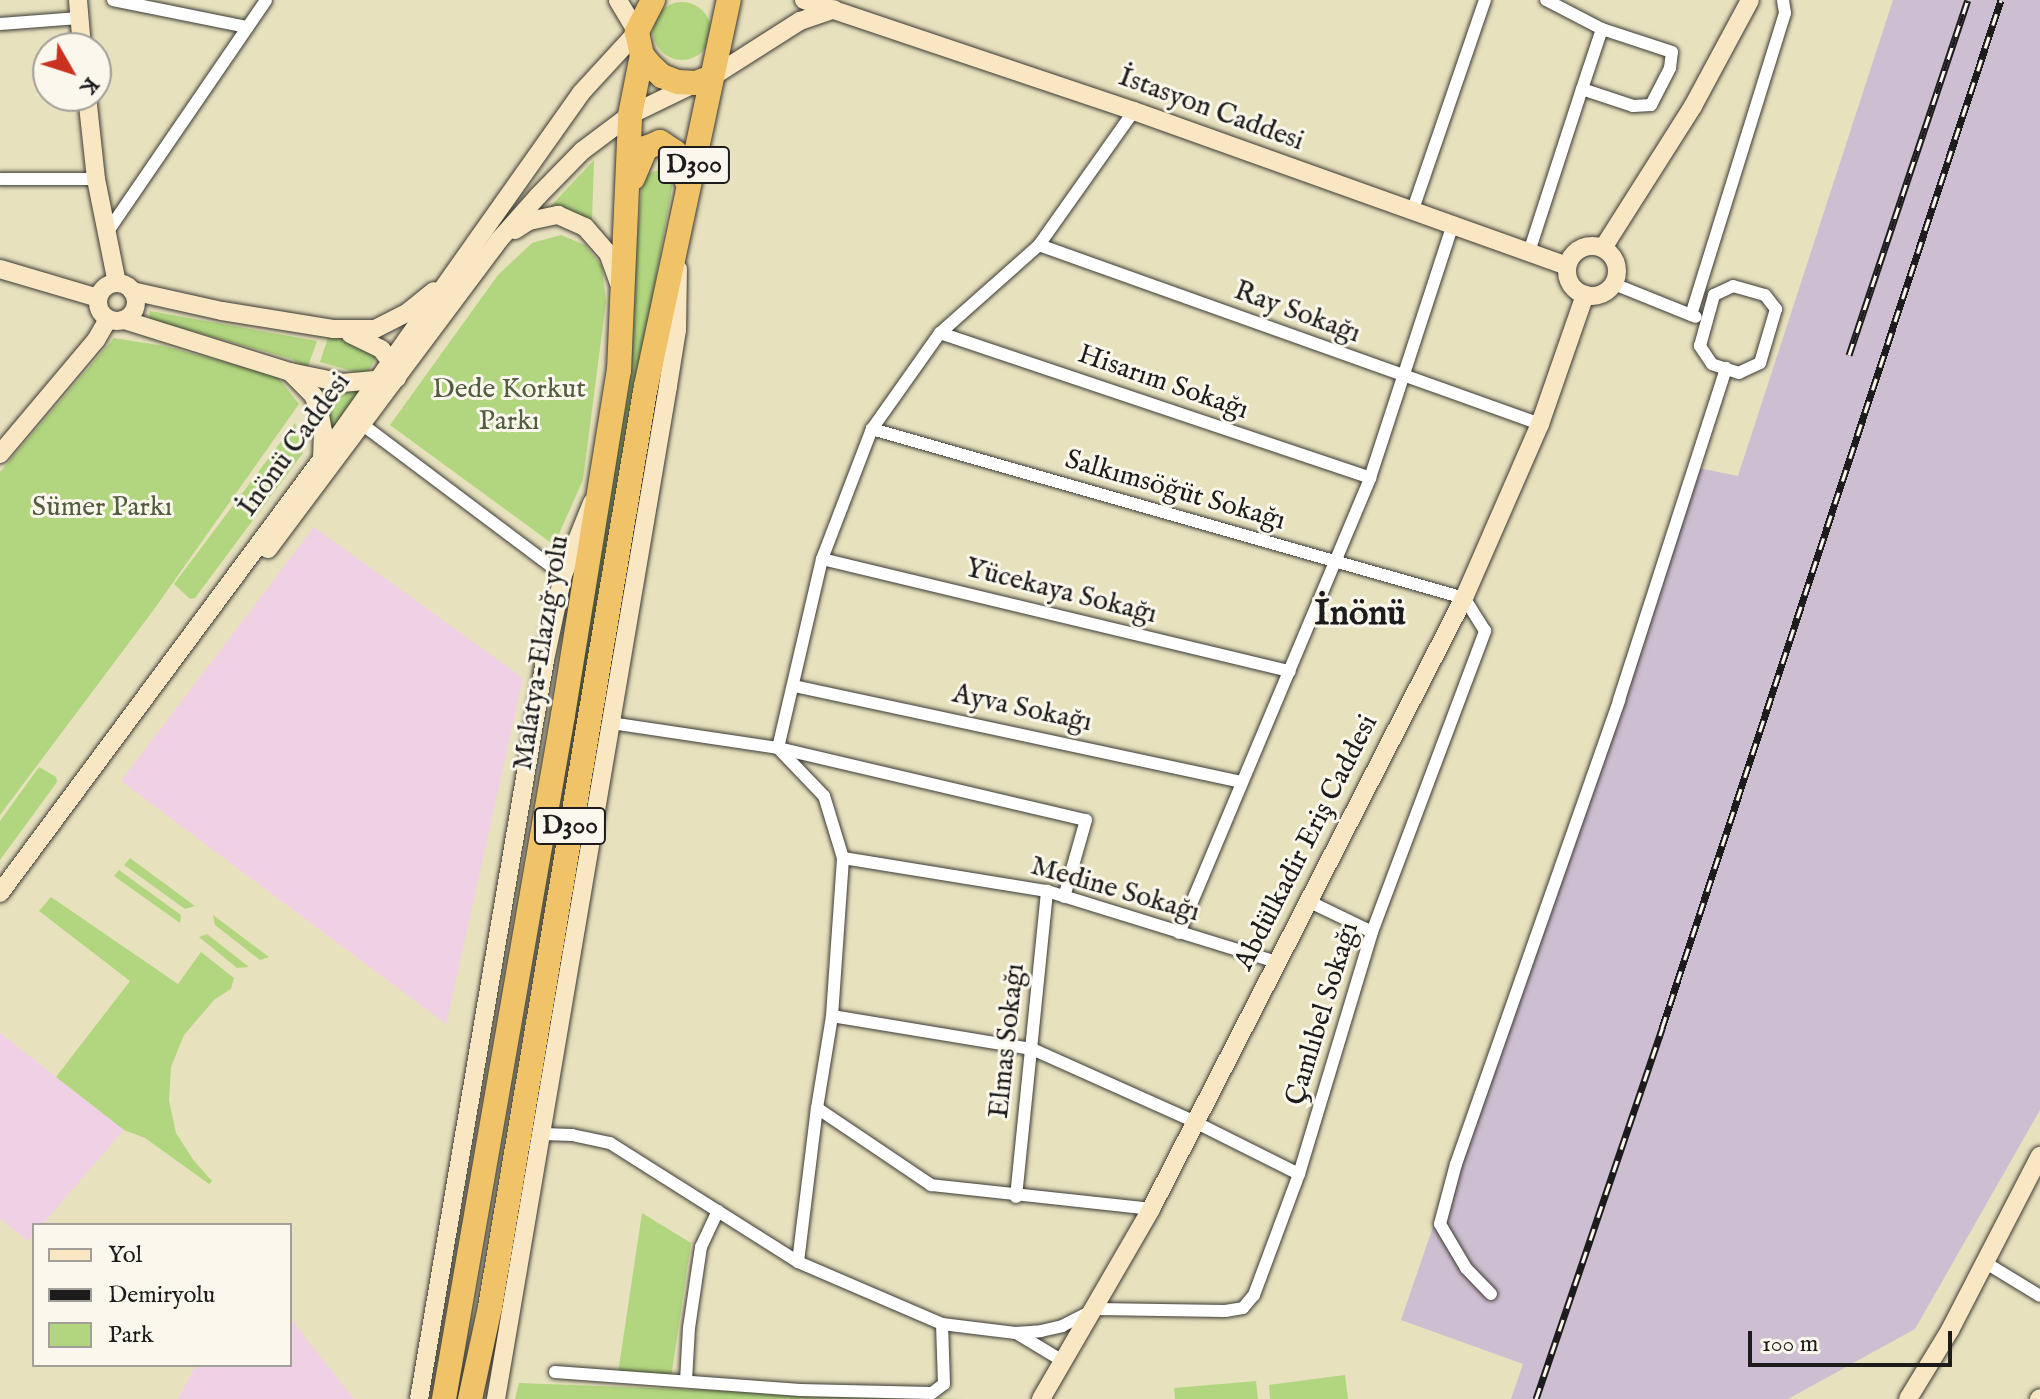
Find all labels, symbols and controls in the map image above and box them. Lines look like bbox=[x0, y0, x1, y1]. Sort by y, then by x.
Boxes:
north arrow bbox=[32, 32, 112, 112]
street label: İstasyon Caddesi bbox=[1114, 61, 1308, 159]
text: K bbox=[73, 71, 105, 101]
road number: D300 bbox=[656, 143, 732, 187]
street label: Ray Sokağı bbox=[1229, 275, 1365, 351]
street label: Hisarım Sokağı bbox=[1073, 338, 1253, 428]
street label: İnönü Caddesi bbox=[232, 367, 358, 523]
park label: Dede Korkut Parkı bbox=[432, 373, 586, 439]
street label: Salkımsöğüt Sokağı bbox=[1061, 443, 1289, 539]
park label: Sümer Parkı bbox=[32, 491, 172, 525]
street label: Malatya-Elazığ yolu bbox=[507, 533, 577, 773]
street label: Yücekaya Sokağı bbox=[962, 552, 1160, 632]
district label: İnönü bbox=[1314, 593, 1406, 637]
street label: Ayva Sokağı bbox=[949, 678, 1095, 740]
street label: Abdülkadir Eriş Caddesi bbox=[1228, 710, 1386, 976]
road number: D300 bbox=[532, 804, 608, 848]
street label: Medine Sokağı bbox=[1027, 850, 1203, 930]
street label: Çamlıbel Sokağı bbox=[1279, 918, 1367, 1110]
street label: Elmas Sokağı bbox=[983, 962, 1033, 1120]
legend bbox=[32, 1223, 292, 1367]
text: Yol bbox=[108, 1240, 142, 1271]
text: Demiryolu bbox=[108, 1280, 215, 1311]
scale bar bbox=[1752, 1315, 1956, 1365]
text: Park bbox=[108, 1320, 154, 1351]
text: 100 m bbox=[1762, 1329, 1818, 1360]

